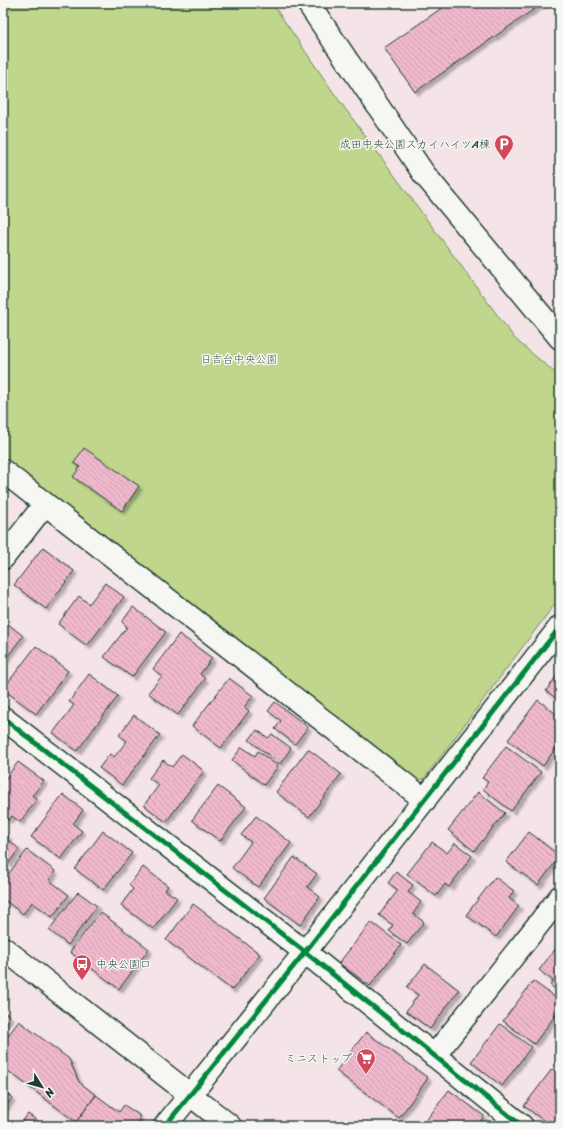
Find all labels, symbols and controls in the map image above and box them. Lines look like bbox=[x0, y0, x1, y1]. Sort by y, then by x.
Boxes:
parking icon: 成田中央公園スカイハイツA棟 bbox=[493, 133, 515, 161]
place label: 成田中央公園スカイハイツA棟 bbox=[340, 135, 490, 154]
park label: 日吉台中央公園 bbox=[201, 350, 278, 369]
bus stop icon: 中央公園口 bbox=[71, 953, 93, 981]
place label: 中央公園口 bbox=[96, 955, 151, 974]
supermarket icon: ミニストップ bbox=[355, 1047, 377, 1075]
place label: ミニストップ bbox=[285, 1049, 352, 1068]
north arrow bbox=[22, 1067, 62, 1107]
text: N bbox=[39, 1083, 60, 1102]

